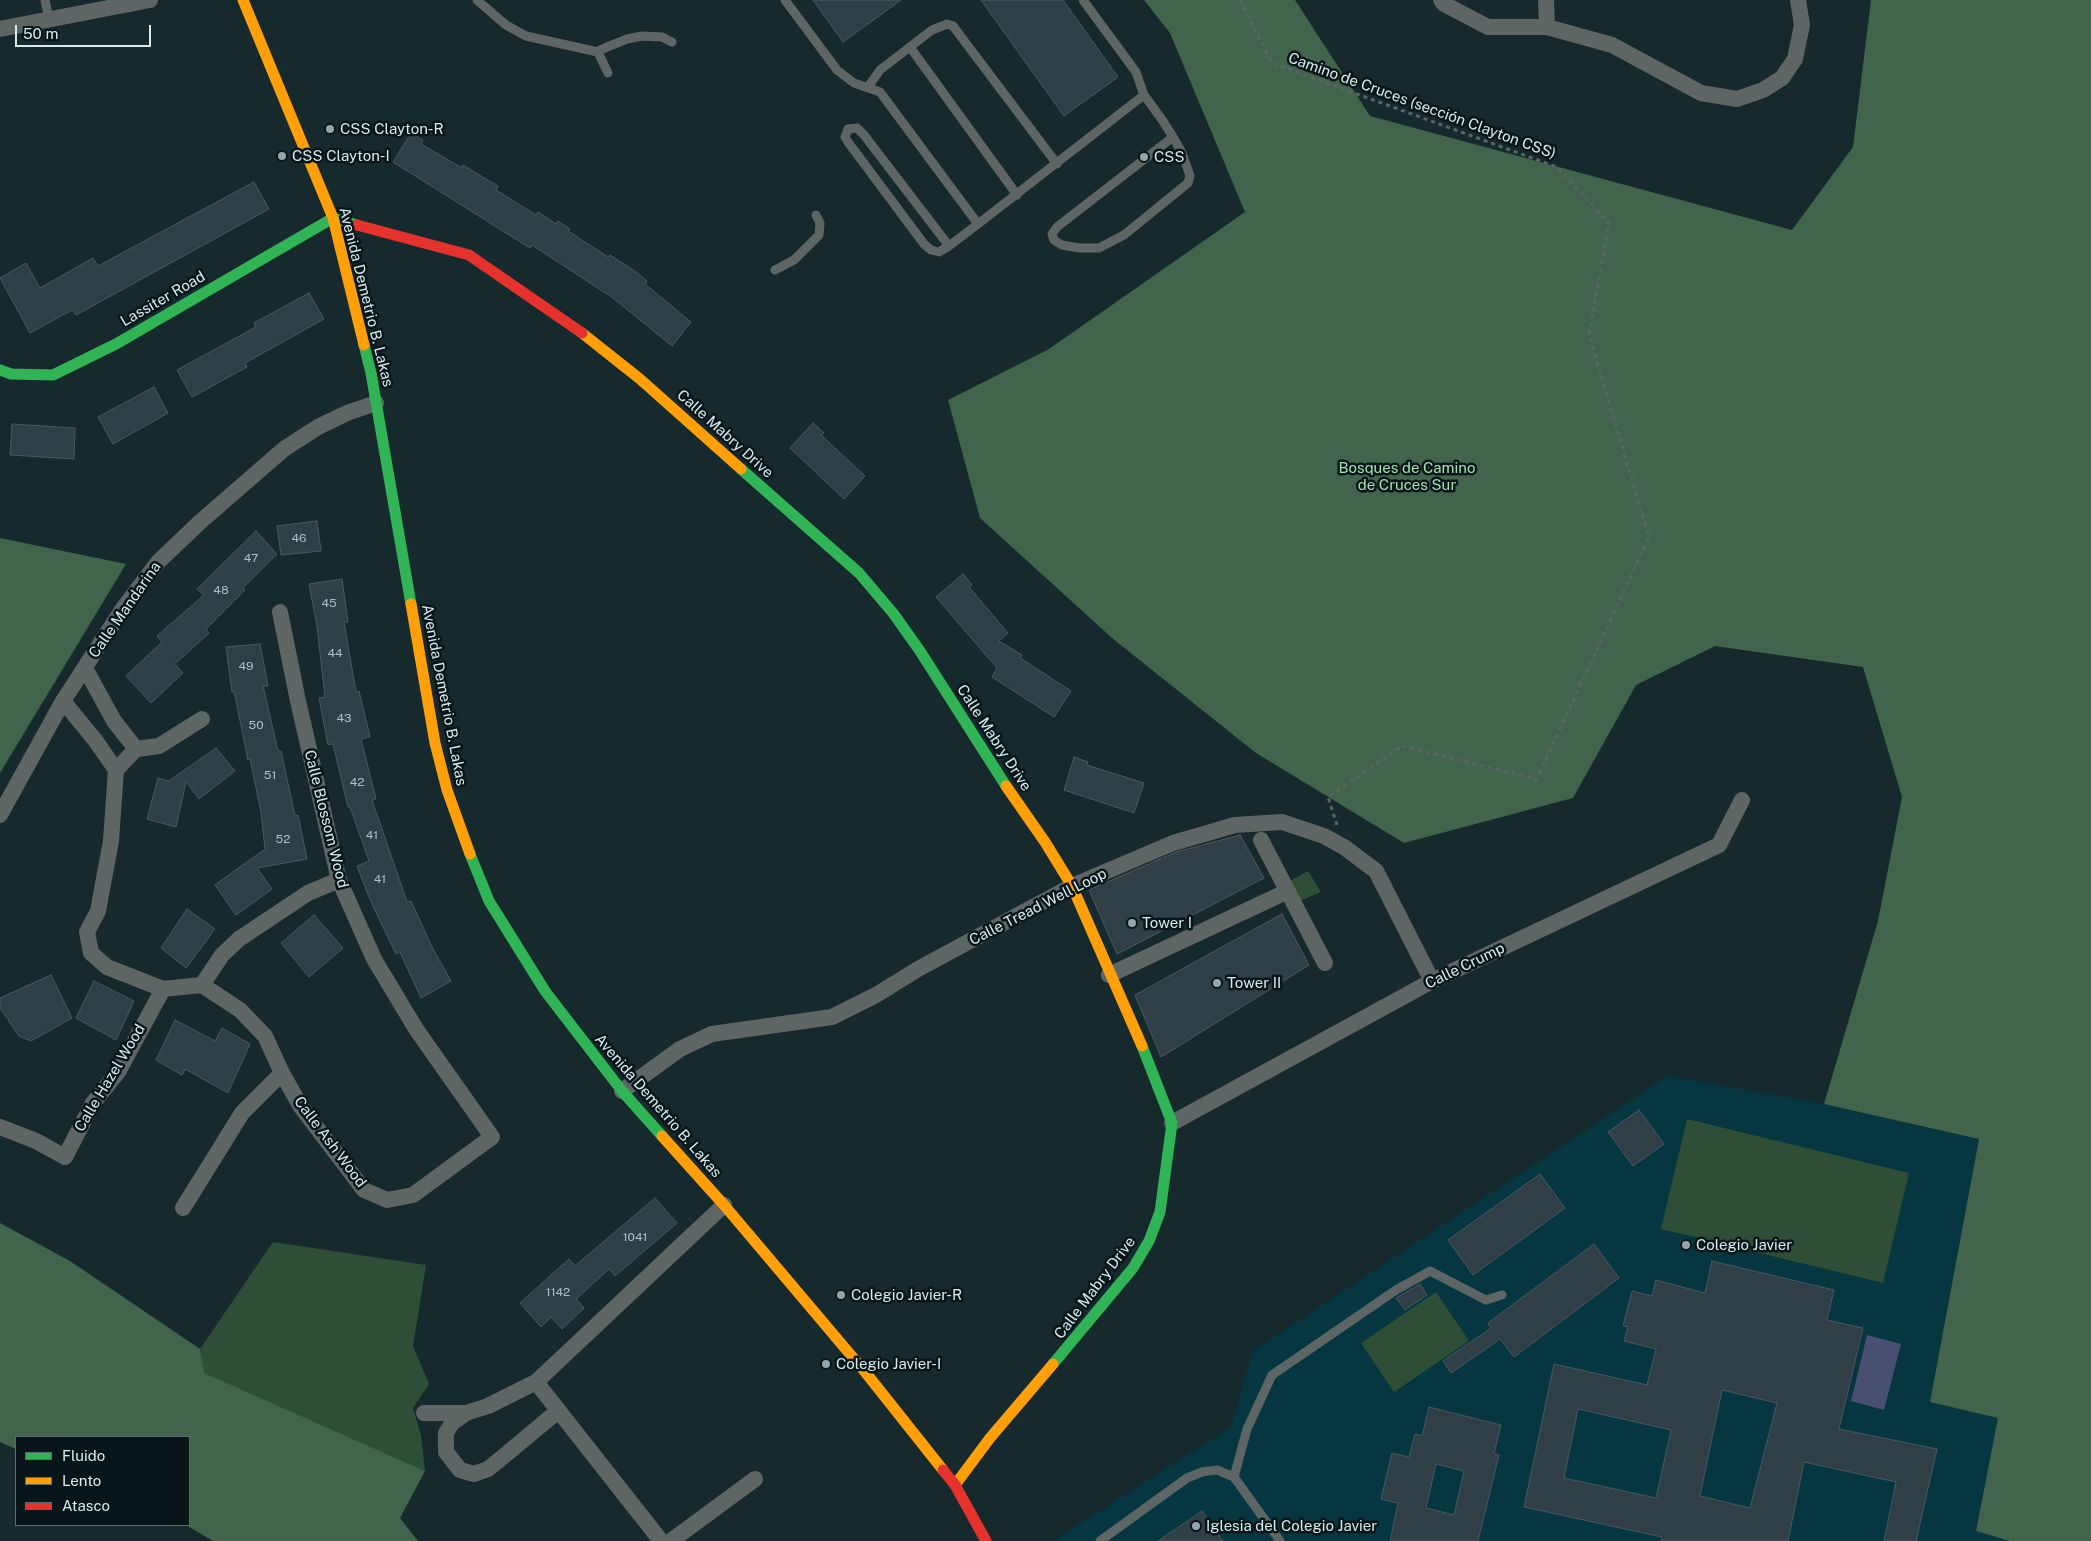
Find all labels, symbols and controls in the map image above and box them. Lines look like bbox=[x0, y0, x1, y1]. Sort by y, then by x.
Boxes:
scale bar bbox=[18, 15, 154, 47]
text: 50 m bbox=[23, 25, 58, 42]
street label: Camino de Cruces (sección Clayton CSS) bbox=[1286, 49, 1558, 163]
place label: CSS Clayton-R bbox=[340, 120, 444, 138]
marker: CSS Clayton-R bbox=[324, 123, 336, 135]
place label: CSS Clayton-I bbox=[292, 147, 390, 165]
place label: CSS bbox=[1154, 148, 1185, 166]
marker: CSS Clayton-I bbox=[276, 150, 288, 162]
marker: CSS bbox=[1138, 151, 1150, 163]
street label: Avenida Demetrio B. Lakas bbox=[335, 205, 397, 389]
street label: Lassiter Road bbox=[118, 268, 208, 330]
street label: Calle Mabry Drive bbox=[673, 386, 777, 482]
park label: Bosques de Camino de Cruces Sur bbox=[1339, 459, 1475, 494]
house number: 46 bbox=[291, 531, 307, 545]
house number: 47 bbox=[244, 551, 258, 565]
street label: Calle Mandarina bbox=[85, 558, 165, 662]
house number: 48 bbox=[213, 583, 229, 597]
house number: 45 bbox=[321, 596, 337, 610]
street label: Avenida Demetrio B. Lakas bbox=[418, 603, 470, 787]
house number: 44 bbox=[327, 646, 343, 660]
house number: 49 bbox=[238, 659, 254, 673]
street label: Calle Mabry Drive bbox=[953, 681, 1035, 795]
house number: 43 bbox=[336, 711, 352, 725]
house number: 50 bbox=[248, 718, 264, 732]
street label: Calle Blossom Wood bbox=[300, 748, 352, 890]
house number: 51 bbox=[264, 768, 276, 782]
house number: 42 bbox=[350, 775, 364, 789]
house number: 41 bbox=[366, 828, 378, 842]
house number: 52 bbox=[276, 832, 290, 846]
street label: Calle Tread Well Loop bbox=[966, 865, 1110, 949]
house number: 41 bbox=[374, 872, 386, 886]
place label: Tower I bbox=[1142, 914, 1192, 932]
marker: Tower I bbox=[1126, 917, 1138, 929]
street label: Calle Crump bbox=[1422, 939, 1508, 993]
place label: Tower II bbox=[1227, 974, 1281, 992]
marker: Tower II bbox=[1211, 977, 1223, 989]
street label: Calle Hazel Wood bbox=[71, 1021, 149, 1135]
street label: Avenida Demetrio B. Lakas bbox=[591, 1031, 725, 1181]
street label: Calle Ash Wood bbox=[290, 1093, 370, 1191]
house number: 1041 bbox=[623, 1230, 647, 1244]
street label: Calle Mabry Drive bbox=[1051, 1233, 1139, 1343]
place label: Colegio Javier bbox=[1696, 1236, 1792, 1254]
marker: Colegio Javier bbox=[1680, 1239, 1692, 1251]
house number: 1142 bbox=[546, 1285, 570, 1299]
place label: Colegio Javier-R bbox=[851, 1286, 962, 1304]
marker: Colegio Javier-R bbox=[835, 1289, 847, 1301]
place label: Colegio Javier-I bbox=[836, 1355, 941, 1373]
marker: Colegio Javier-I bbox=[820, 1358, 832, 1370]
legend bbox=[15, 1436, 190, 1526]
text: Fluido bbox=[62, 1447, 105, 1464]
text: Lento bbox=[62, 1472, 101, 1489]
text: Atasco bbox=[62, 1497, 110, 1514]
place label: Iglesia del Colegio Javier bbox=[1206, 1517, 1377, 1535]
marker: Iglesia del Colegio Javier bbox=[1190, 1520, 1202, 1532]

